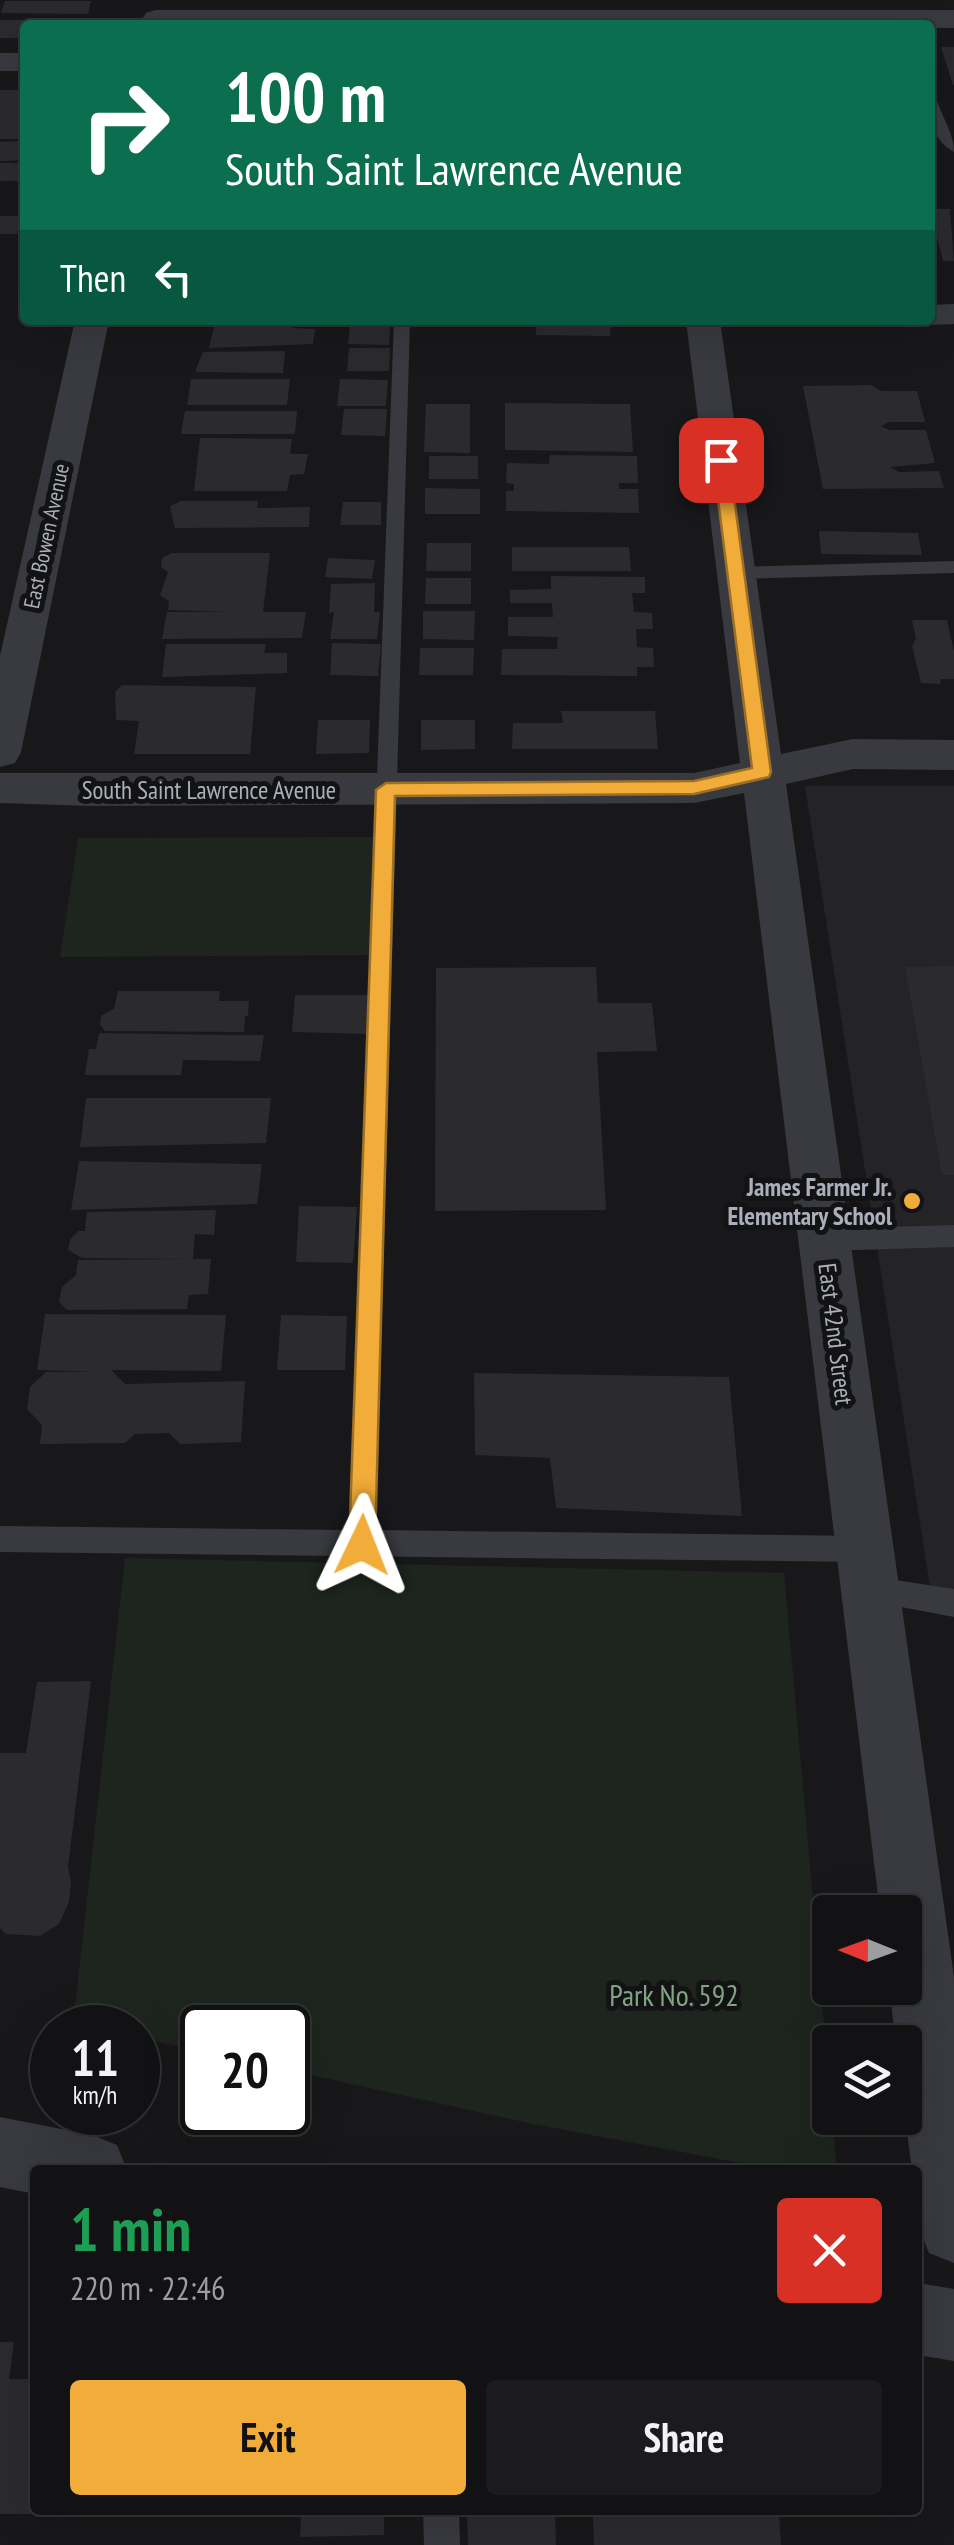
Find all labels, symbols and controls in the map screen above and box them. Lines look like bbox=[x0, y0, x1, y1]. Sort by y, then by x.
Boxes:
text: 100 m bbox=[225, 51, 386, 141]
icon: right bbox=[60, 60, 190, 190]
text: South Saint Lawrence Avenue bbox=[225, 139, 683, 197]
icon: left bbox=[146, 250, 201, 305]
text: Then bbox=[60, 253, 126, 302]
pin bbox=[679, 418, 764, 503]
icon: arrive bbox=[694, 433, 749, 488]
street label: East Bowen Avenue bbox=[17, 461, 75, 611]
street label: South Saint Lawrence Avenue bbox=[82, 774, 336, 806]
place label: James Farmer Jr. Elementary School bbox=[727, 1171, 893, 1232]
marker: James Farmer Jr. Elementary School bbox=[901, 1190, 923, 1212]
street label: East 42nd Street bbox=[811, 1261, 861, 1407]
position arrow bbox=[310, 1493, 414, 1597]
north arrow bbox=[812, 1895, 922, 2005]
map controls bbox=[812, 1895, 922, 2135]
park label: Park No. 592 bbox=[609, 1975, 739, 2014]
speed limit sign: 20 bbox=[180, 2005, 310, 2135]
text: 11 bbox=[71, 2025, 119, 2090]
button: layers bbox=[812, 2025, 922, 2135]
text: km/h bbox=[73, 2079, 117, 2111]
text: 1 min bbox=[70, 2190, 191, 2268]
button: close bbox=[777, 2198, 882, 2303]
text: 220 m · 22:46 bbox=[70, 2267, 225, 2309]
button: Exit bbox=[70, 2380, 466, 2495]
button: Share bbox=[486, 2380, 882, 2495]

